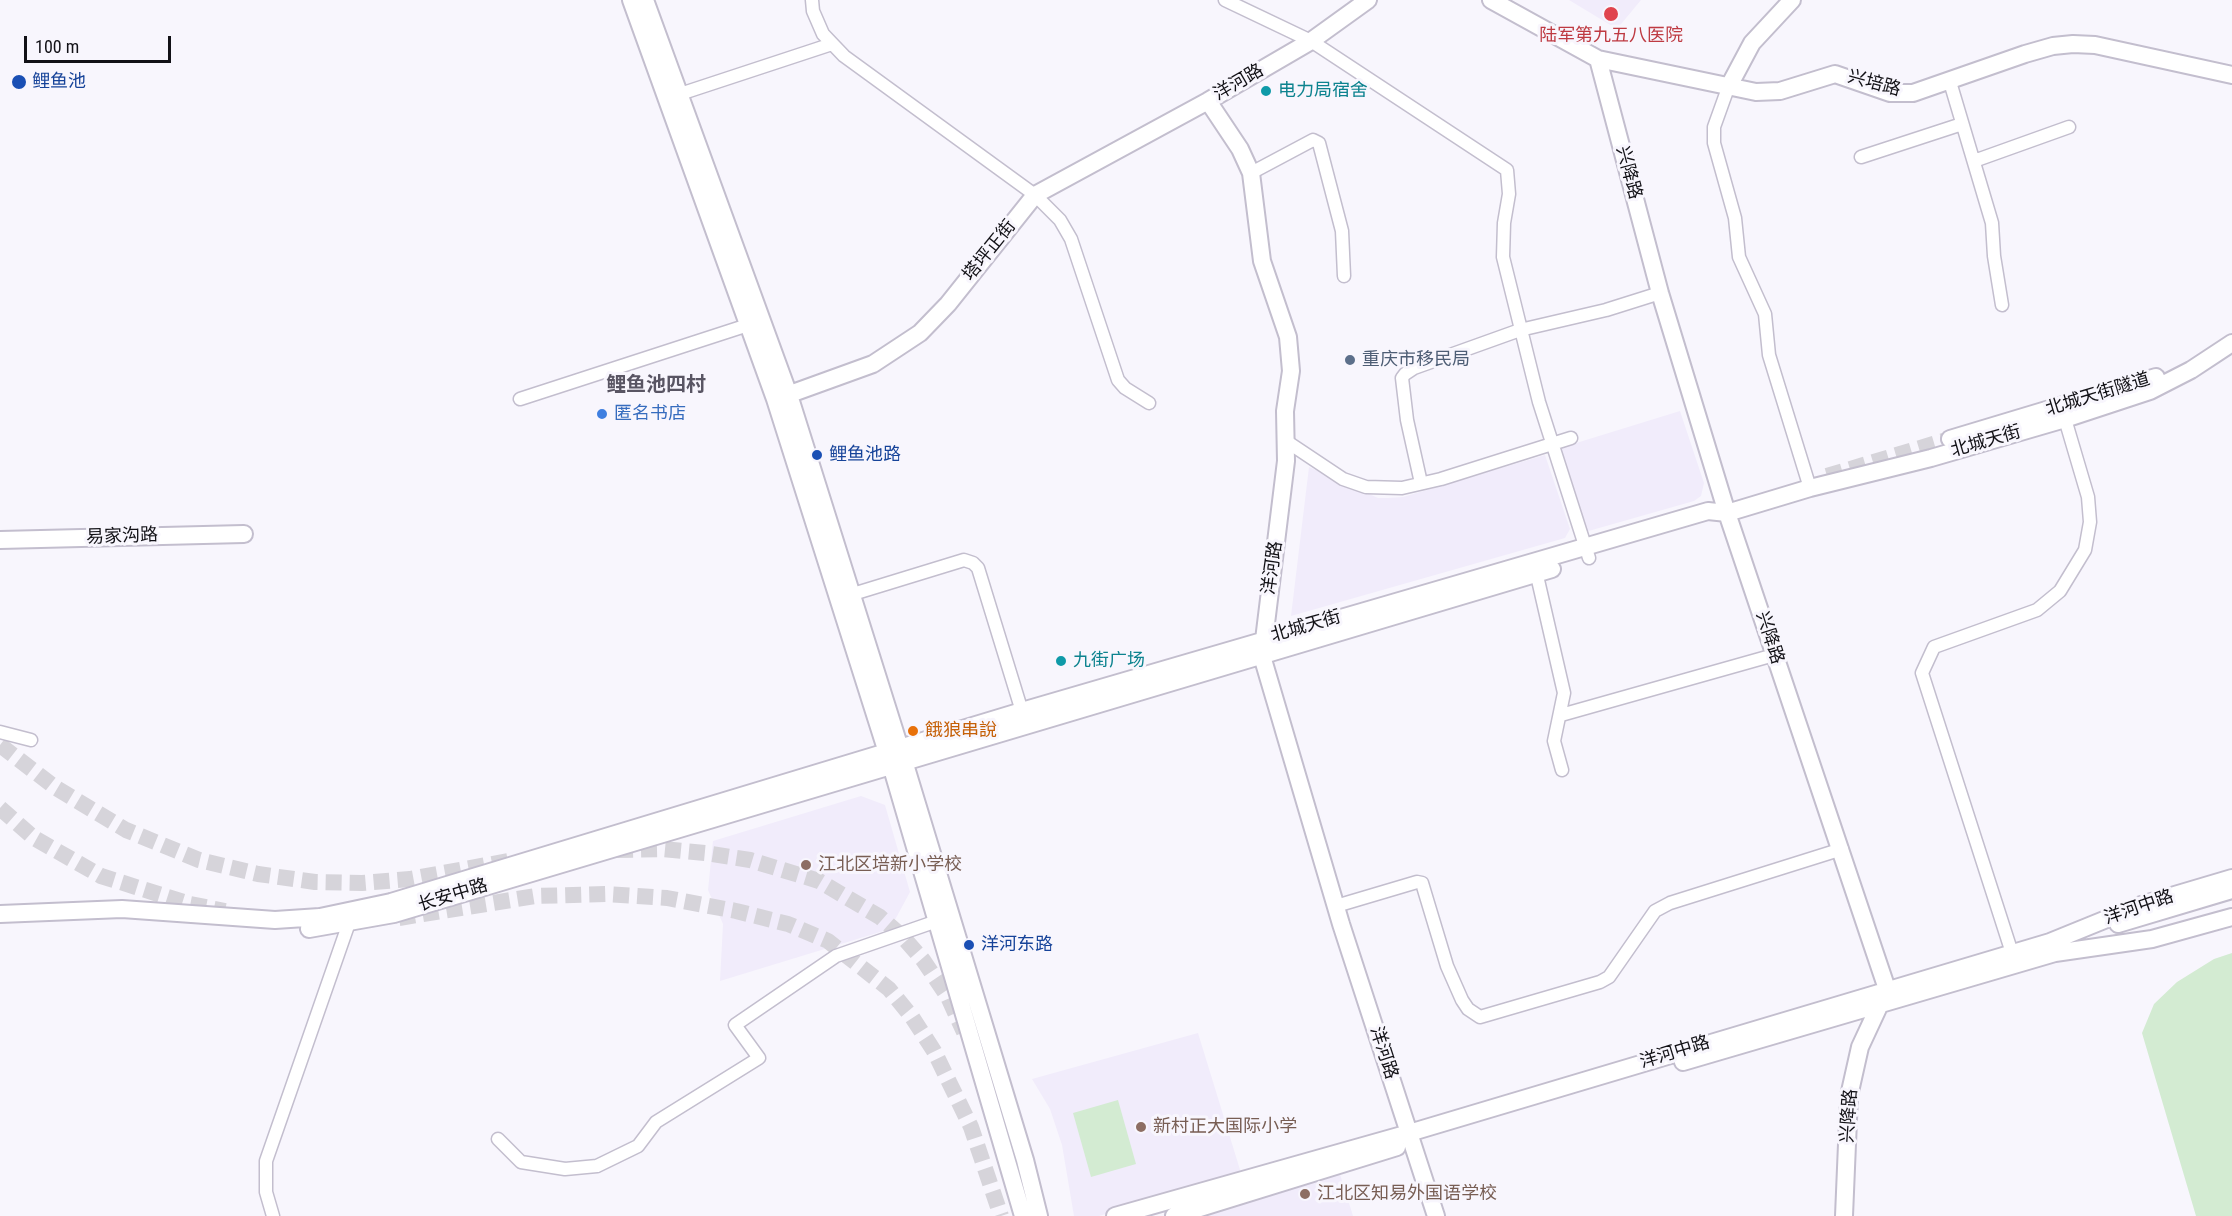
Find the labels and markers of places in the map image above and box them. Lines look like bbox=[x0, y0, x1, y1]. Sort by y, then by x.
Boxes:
marker: 陆军第九五八医院 bbox=[1602, 5, 1620, 23]
place label: 陆军第九五八医院 bbox=[1539, 25, 1683, 47]
place label: 鲤鱼池 bbox=[32, 71, 86, 93]
marker: 鲤鱼池 bbox=[10, 73, 28, 91]
place label: 电力局宿舍 bbox=[1278, 80, 1368, 102]
marker: 电力局宿舍 bbox=[1259, 84, 1273, 98]
place label: 重庆市移民局 bbox=[1362, 349, 1470, 371]
marker: 重庆市移民局 bbox=[1343, 353, 1357, 367]
place label: 匿名书店 bbox=[614, 403, 686, 425]
marker: 匿名书店 bbox=[595, 407, 609, 421]
place label: 鲤鱼池路 bbox=[829, 444, 901, 466]
marker: 鲤鱼池路 bbox=[810, 448, 824, 462]
place label: 九街广场 bbox=[1073, 650, 1145, 672]
marker: 九街广场 bbox=[1054, 654, 1068, 668]
place label: 餓狼串說 bbox=[925, 720, 997, 742]
marker: 餓狼串說 bbox=[906, 724, 920, 738]
place label: 江北区培新小学校 bbox=[818, 854, 962, 876]
marker: 江北区培新小学校 bbox=[799, 858, 813, 872]
place label: 洋河东路 bbox=[981, 934, 1053, 956]
marker: 洋河东路 bbox=[962, 938, 976, 952]
place label: 新村正大国际小学 bbox=[1153, 1116, 1297, 1138]
marker: 新村正大国际小学 bbox=[1134, 1120, 1148, 1134]
place label: 江北区知易外国语学校 bbox=[1317, 1183, 1497, 1205]
marker: 江北区知易外国语学校 bbox=[1298, 1187, 1312, 1201]

